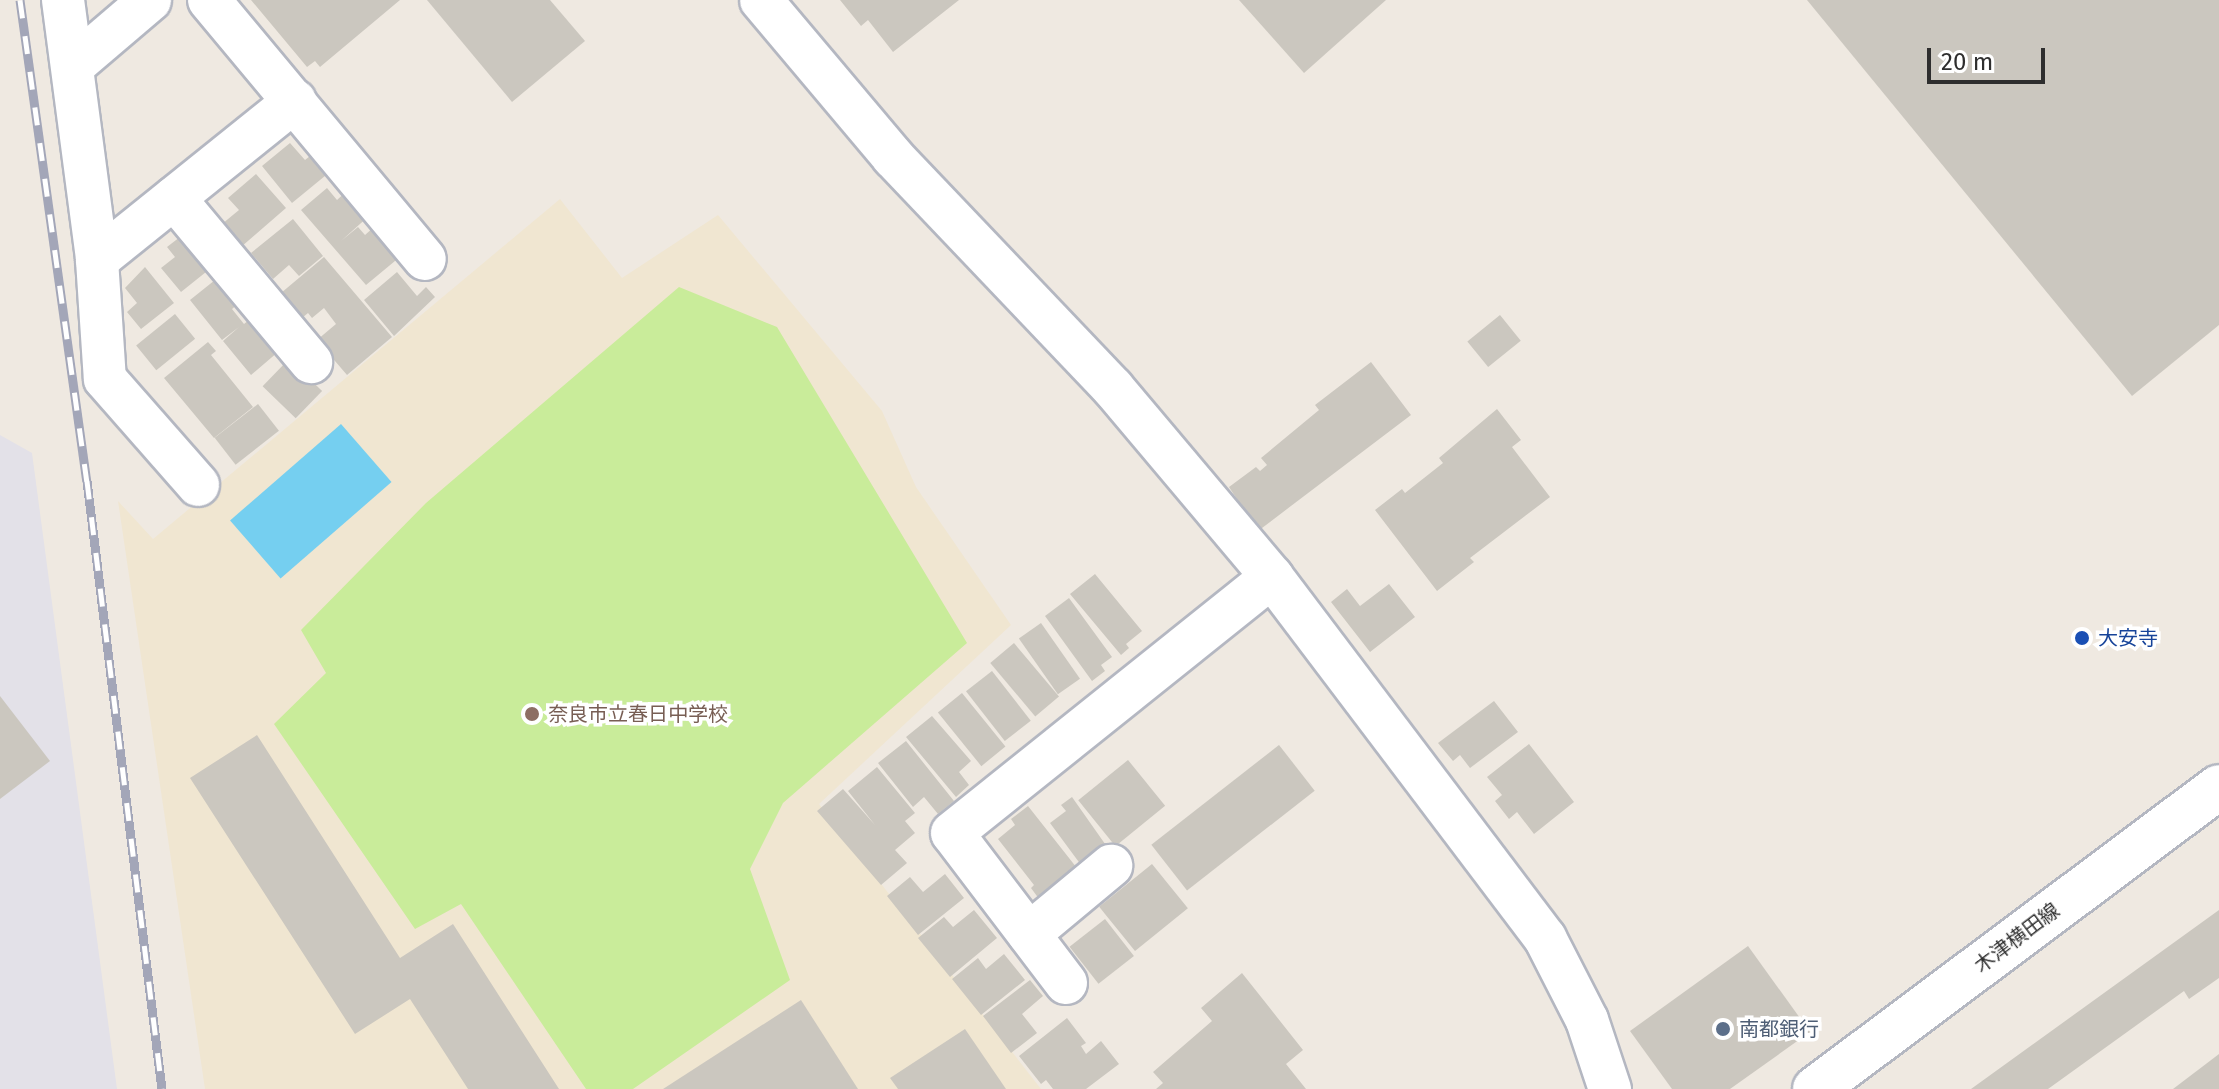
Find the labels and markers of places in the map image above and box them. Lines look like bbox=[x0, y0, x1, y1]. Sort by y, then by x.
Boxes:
place label: 大安寺 bbox=[2098, 626, 2158, 650]
marker: 大安寺 bbox=[2073, 629, 2091, 647]
place label: 奈良市立春日中学校 bbox=[548, 702, 728, 726]
marker: 奈良市立春日中学校 bbox=[523, 705, 541, 723]
place label: 南都銀行 bbox=[1739, 1017, 1819, 1041]
marker: 南都銀行 bbox=[1714, 1020, 1732, 1038]

